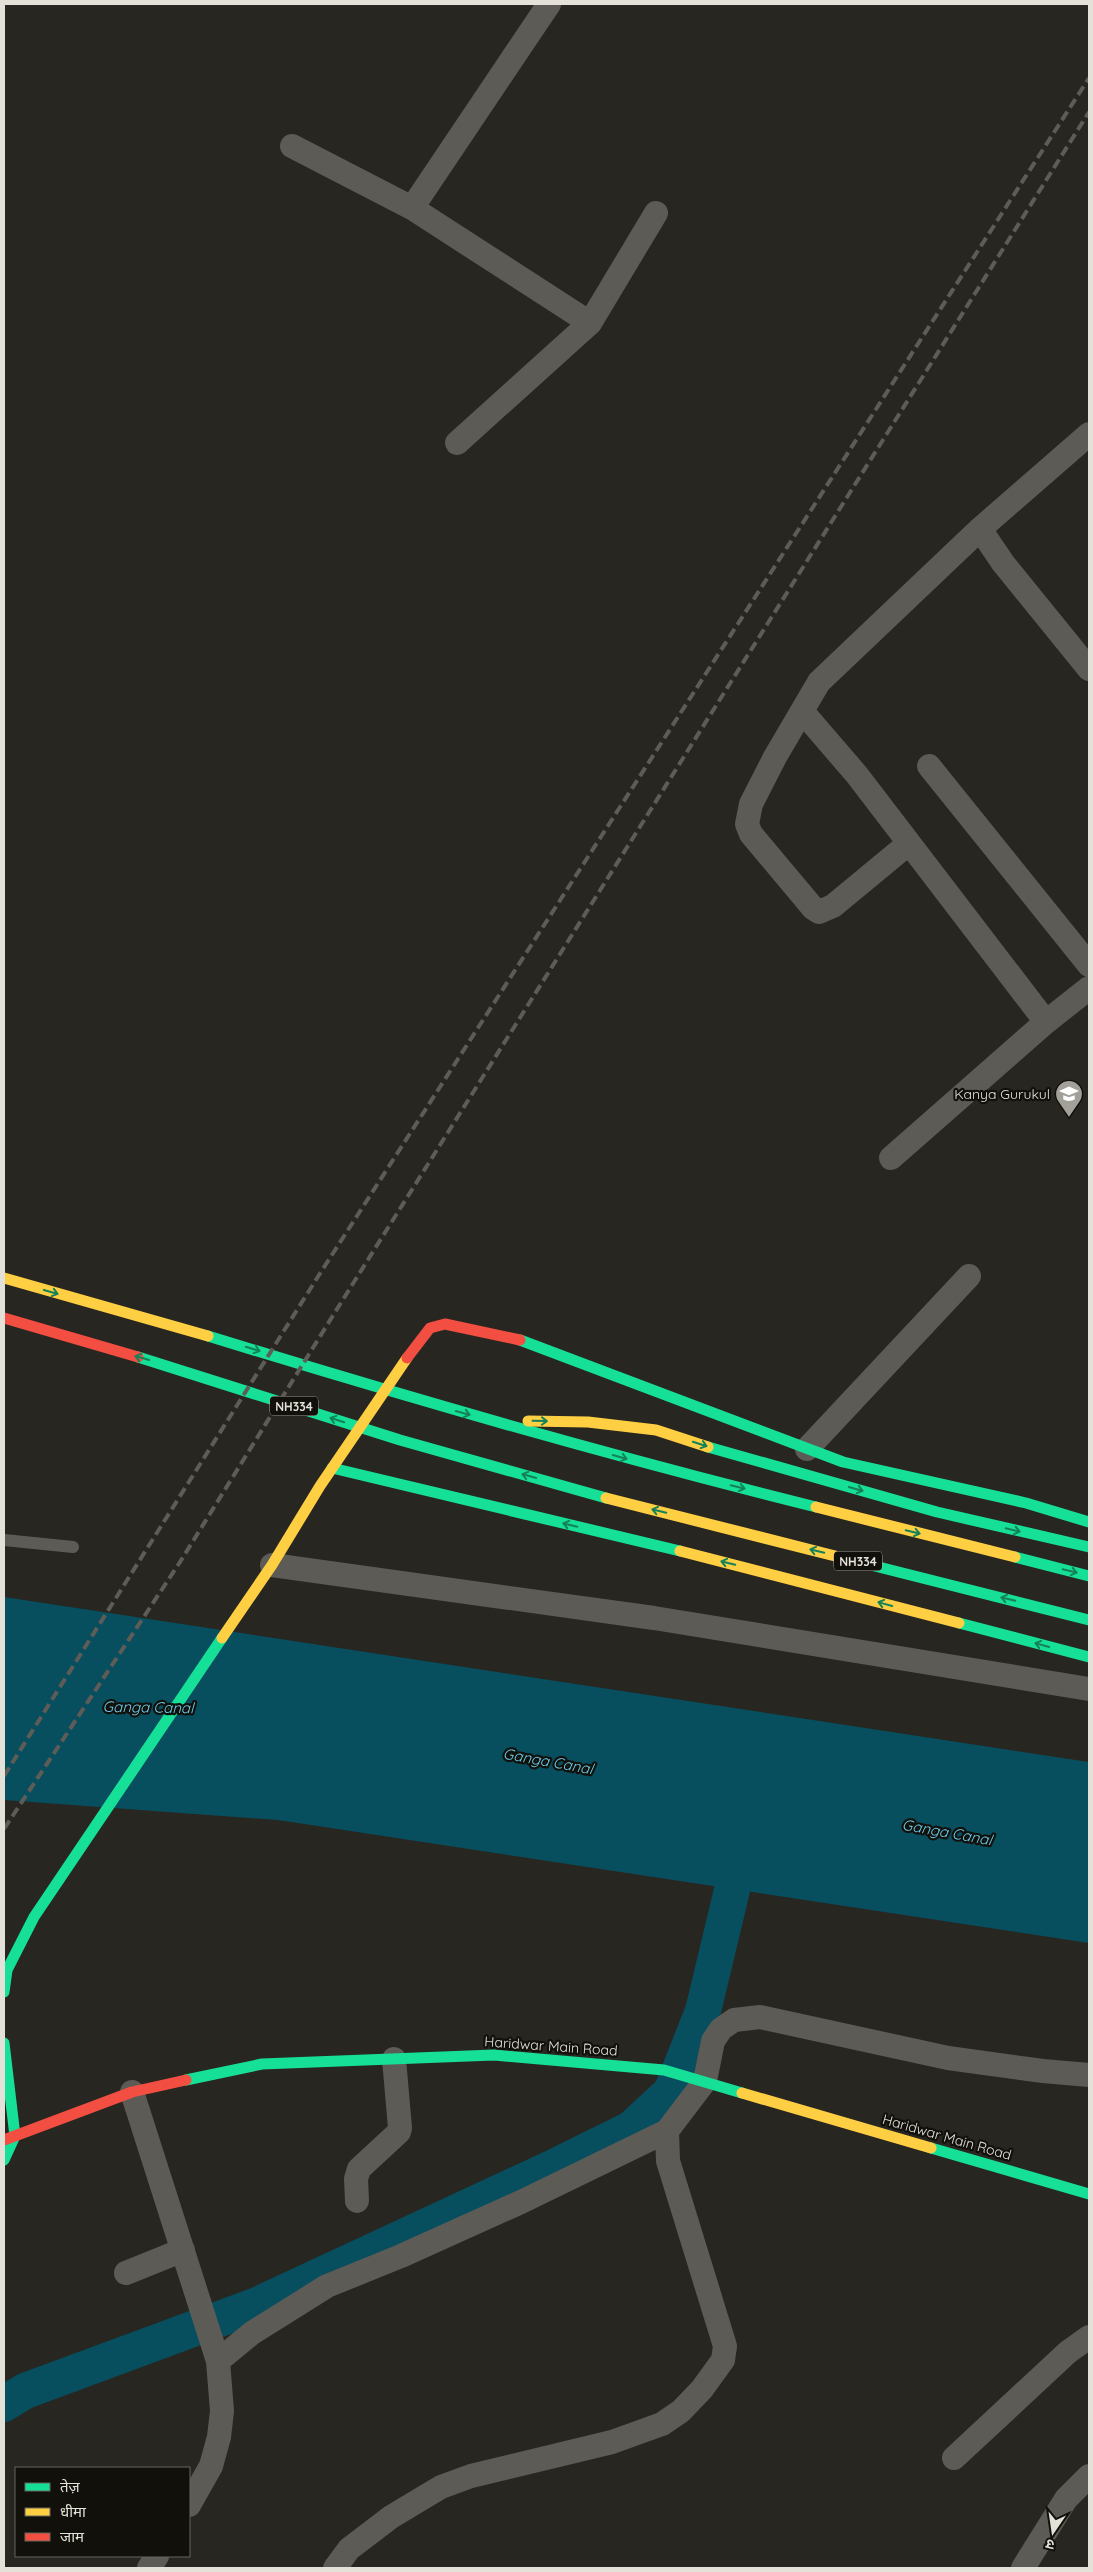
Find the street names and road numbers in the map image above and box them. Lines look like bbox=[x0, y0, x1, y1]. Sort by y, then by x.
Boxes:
road number: NH334 bbox=[270, 1396, 318, 1415]
road number: NH334 bbox=[834, 1552, 882, 1570]
street label: Haridwar Main Road bbox=[484, 2032, 618, 2060]
street label: Haridwar Main Road bbox=[880, 2110, 1014, 2164]

